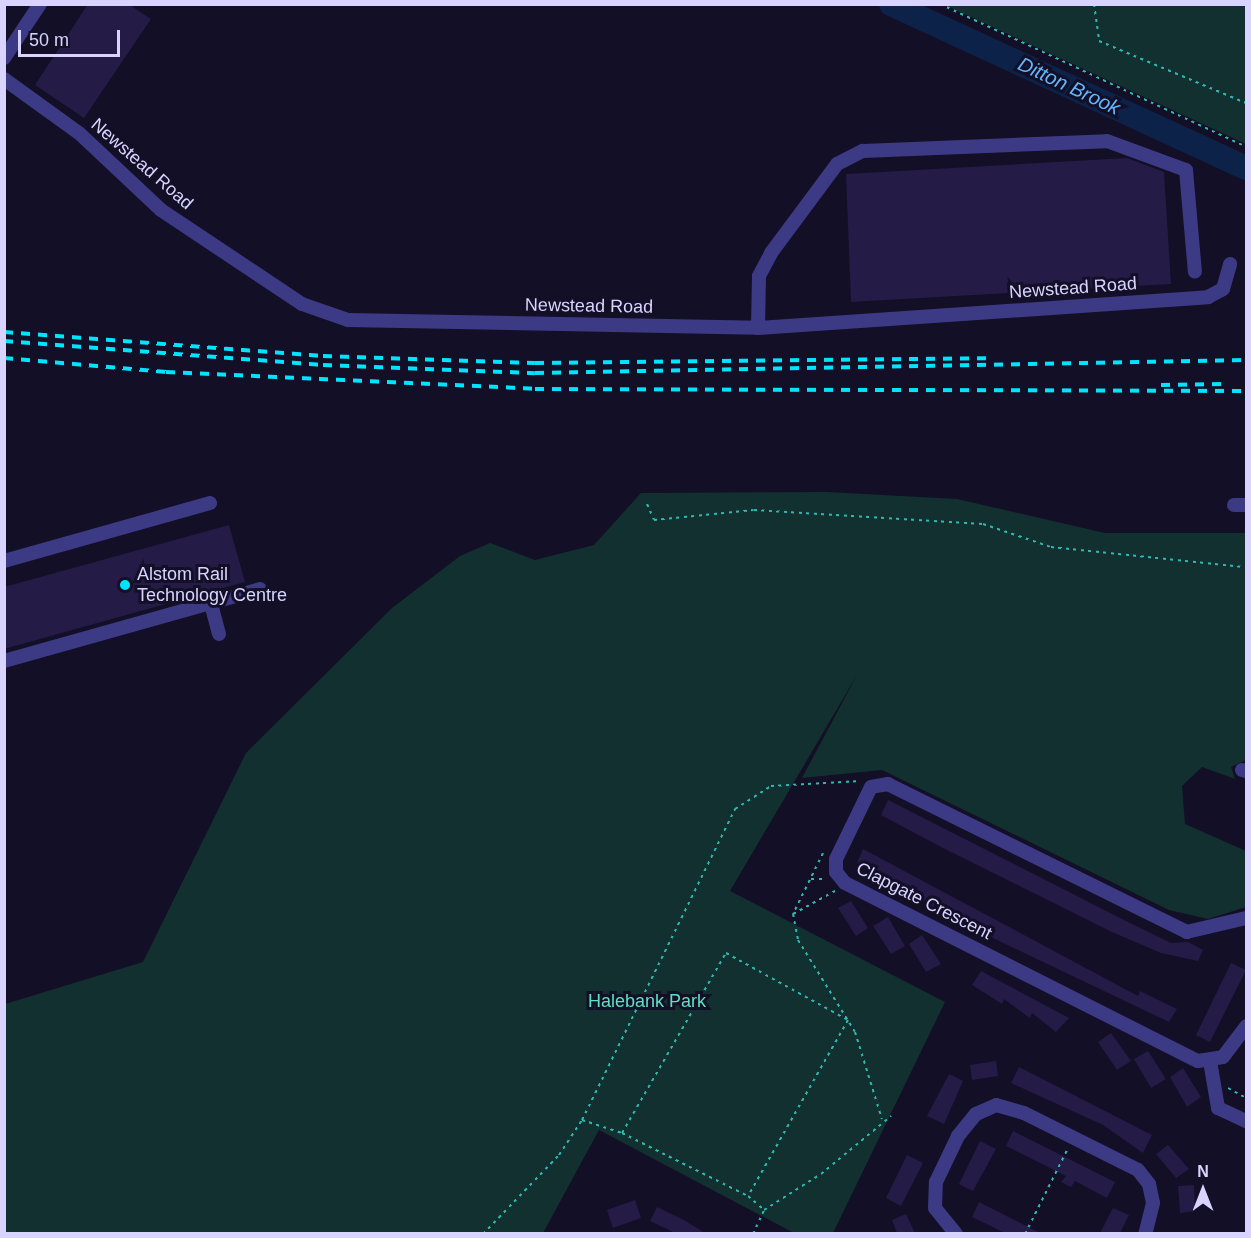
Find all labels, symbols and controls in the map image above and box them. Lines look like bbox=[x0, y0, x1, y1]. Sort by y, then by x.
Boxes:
scale bar bbox=[21, 18, 123, 56]
text: 50 m bbox=[29, 30, 69, 50]
water label: Ditton Brook bbox=[1014, 52, 1124, 120]
street label: Newstead Road bbox=[87, 114, 197, 214]
street label: Newstead Road bbox=[1008, 273, 1138, 303]
street label: Newstead Road bbox=[525, 294, 653, 318]
place label: Alstom Rail Technology Centre bbox=[137, 564, 287, 606]
marker: Alstom Rail Technology Centre bbox=[118, 578, 132, 592]
street label: Clapgate Crescent bbox=[853, 858, 995, 944]
park label: Halebank Park bbox=[588, 990, 706, 1012]
north arrow bbox=[1173, 1160, 1233, 1220]
text: N bbox=[1197, 1163, 1209, 1180]

